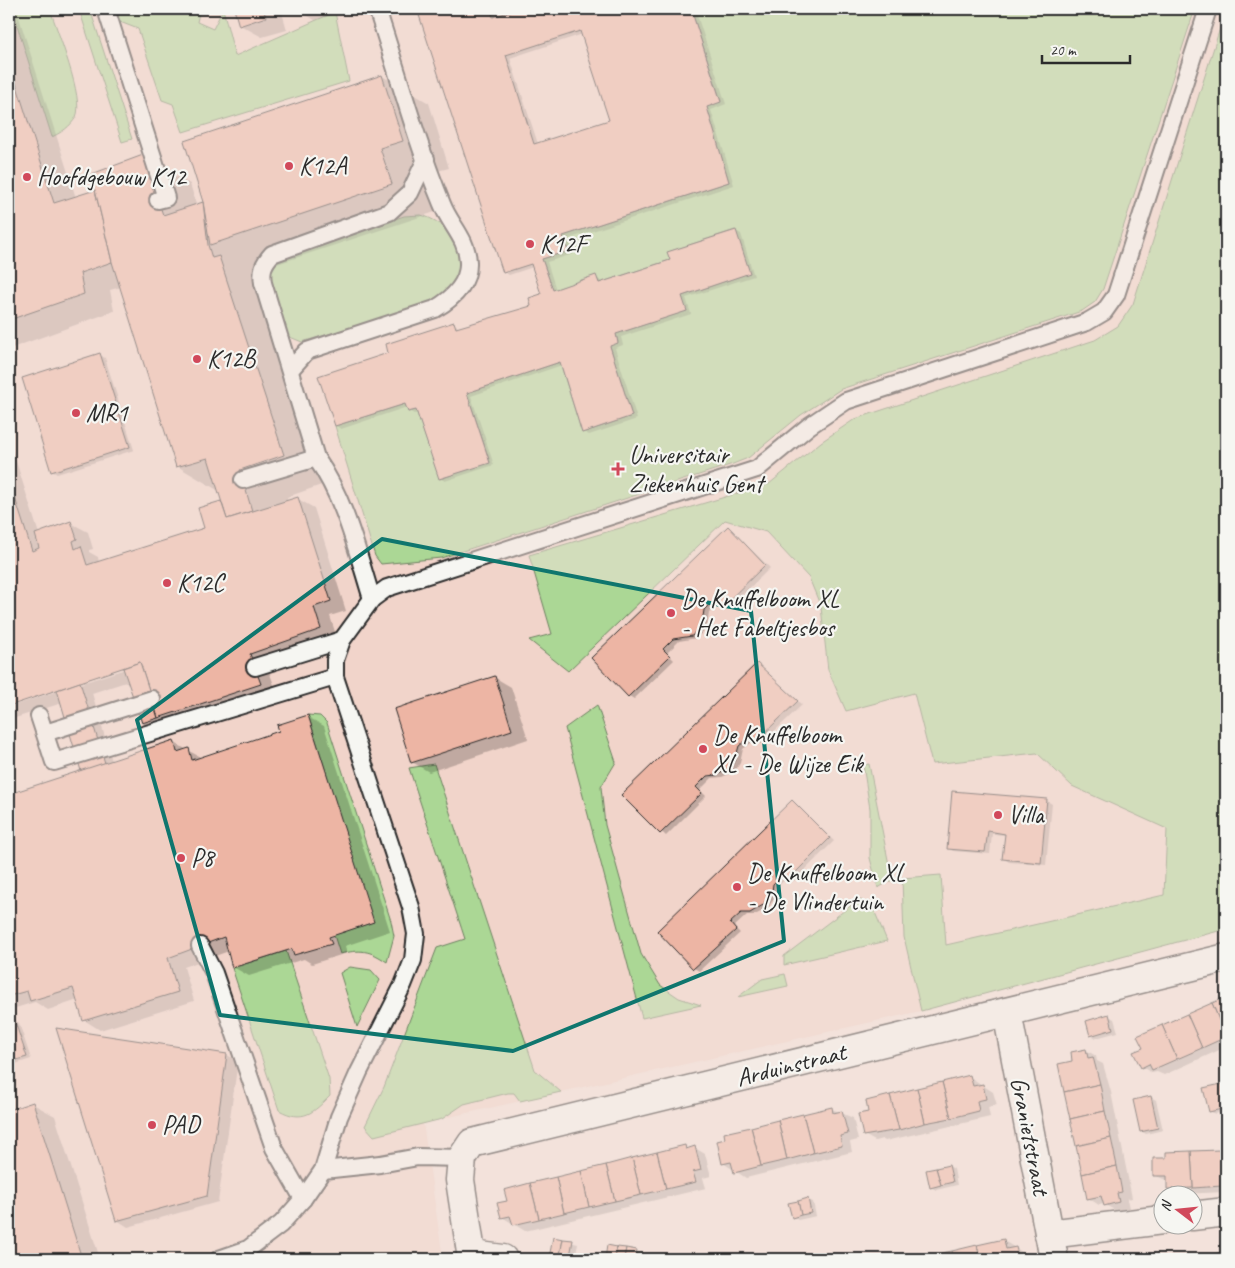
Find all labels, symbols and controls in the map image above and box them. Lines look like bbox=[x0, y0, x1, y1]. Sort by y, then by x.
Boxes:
scale bar bbox=[1042, 32, 1130, 64]
text: 20 m bbox=[1050, 41, 1077, 60]
place label: K12A bbox=[299, 150, 348, 182]
marker: K12A bbox=[283, 160, 295, 172]
place label: Hoofdgebouw K12 bbox=[37, 161, 187, 193]
marker: Hoofdgebouw K12 bbox=[21, 171, 33, 183]
place label: K12F bbox=[540, 228, 592, 260]
marker: K12F bbox=[524, 238, 536, 250]
place label: K12B bbox=[207, 343, 257, 375]
marker: K12B bbox=[191, 353, 203, 365]
place label: MR1 bbox=[86, 397, 129, 429]
marker: MR1 bbox=[70, 407, 82, 419]
place label: Universitair Ziekenhuis Gent bbox=[629, 439, 767, 500]
marker: Universitair Ziekenhuis Gent bbox=[611, 462, 625, 476]
place label: K12C bbox=[177, 567, 226, 599]
marker: K12C bbox=[161, 577, 173, 589]
place label: De Knuffelboom XL - Het Fabeltjesbos bbox=[681, 583, 840, 644]
marker: De Knuffelboom XL - Het Fabeltjesbos bbox=[665, 607, 677, 619]
place label: De Knuffelboom XL - De Wijze Eik bbox=[713, 719, 865, 780]
marker: De Knuffelboom XL - De Wijze Eik bbox=[697, 743, 709, 755]
place label: Villa bbox=[1008, 799, 1045, 831]
marker: Villa bbox=[992, 809, 1004, 821]
place label: P8 bbox=[191, 842, 217, 874]
marker: P8 bbox=[175, 852, 187, 864]
place label: De Knuffelboom XL - De Vlindertuin bbox=[747, 857, 906, 918]
marker: De Knuffelboom XL - De Vlindertuin bbox=[731, 881, 743, 893]
street label: Arduinstraat bbox=[733, 1035, 852, 1094]
street label: Granietstraat bbox=[1003, 1074, 1058, 1200]
place label: PAD bbox=[162, 1109, 201, 1141]
marker: PAD bbox=[146, 1119, 158, 1131]
north arrow bbox=[1152, 1186, 1202, 1236]
text: N bbox=[1157, 1198, 1176, 1213]

